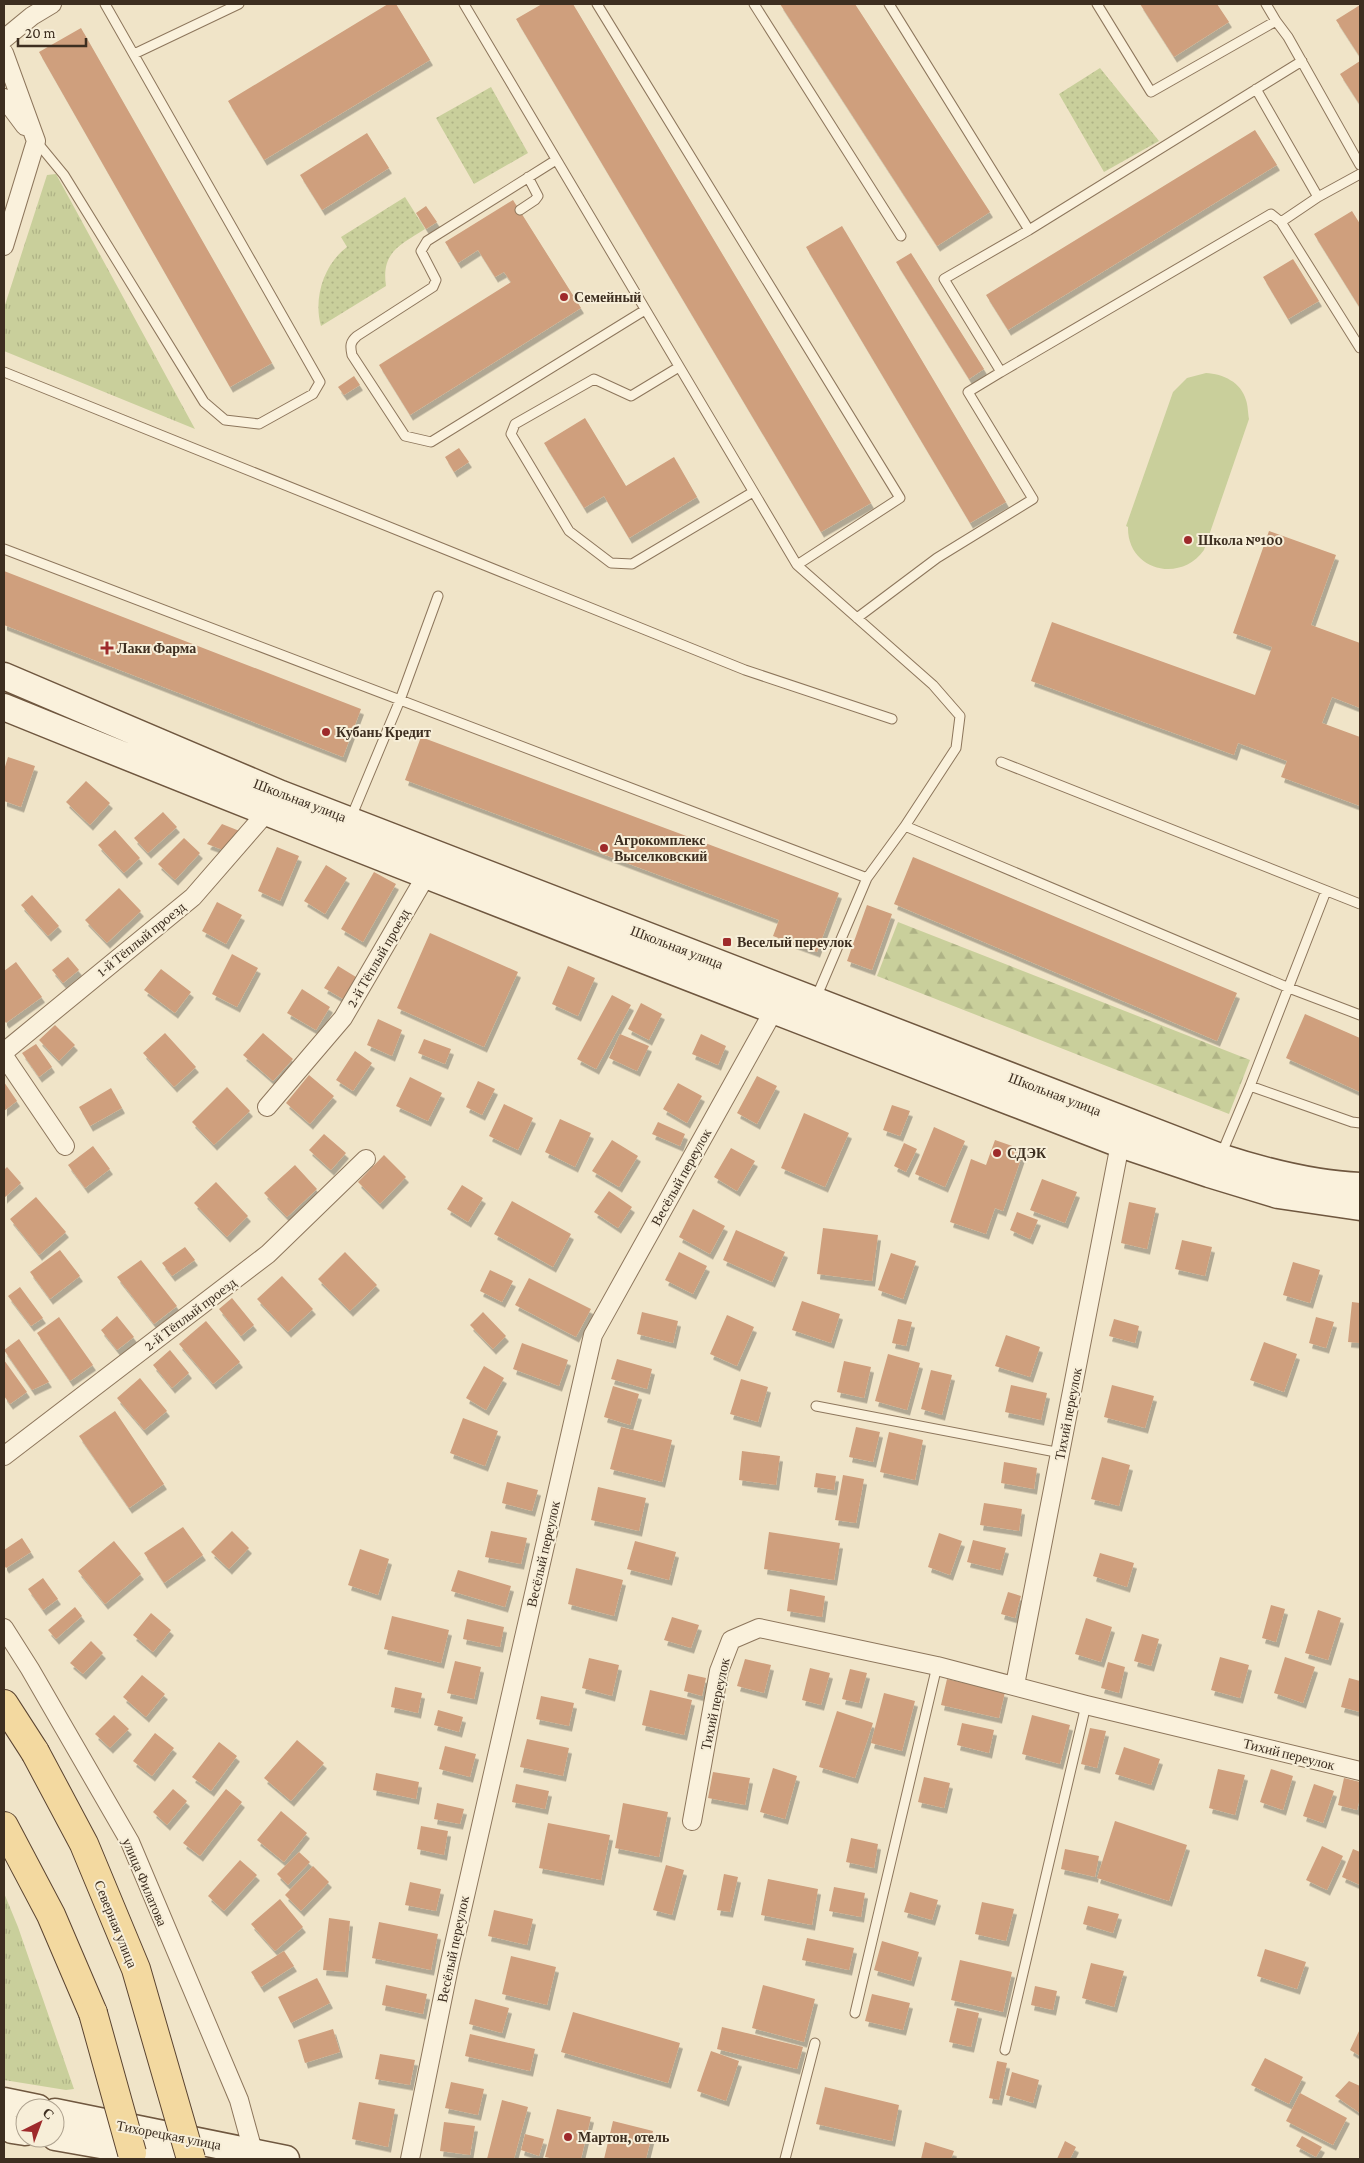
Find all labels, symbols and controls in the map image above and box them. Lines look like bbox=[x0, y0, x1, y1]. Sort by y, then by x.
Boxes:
scale bar bbox=[18, 15, 85, 47]
text: 20 m bbox=[25, 25, 56, 41]
place label: Семейный bbox=[574, 289, 641, 305]
marker: Семейный bbox=[558, 291, 570, 303]
place label: Школа №100 bbox=[1198, 532, 1283, 548]
marker: Школа №100 bbox=[1182, 534, 1194, 546]
place label: Лаки Фарма bbox=[117, 640, 196, 656]
marker: Лаки Фарма bbox=[101, 642, 113, 654]
place label: Кубань Кредит bbox=[336, 724, 431, 740]
marker: Кубань Кредит bbox=[320, 726, 332, 738]
street label: Школьная улица bbox=[252, 775, 349, 825]
place label: Агрокомплекс Выселковский bbox=[614, 832, 707, 864]
marker: Агрокомплекс Выселковский bbox=[598, 842, 610, 854]
street label: 1-й Тёплый проезд bbox=[94, 898, 188, 980]
street label: 2-й Тёплый проезд bbox=[343, 906, 413, 1010]
street label: Школьная улица bbox=[629, 922, 726, 972]
place label: Веселый переулок bbox=[737, 934, 853, 950]
marker: Веселый переулок bbox=[721, 936, 733, 948]
street label: Школьная улица bbox=[1007, 1069, 1104, 1119]
street label: Весёлый переулок bbox=[648, 1125, 714, 1228]
place label: СДЭК bbox=[1007, 1145, 1047, 1161]
marker: СДЭК bbox=[991, 1147, 1003, 1159]
street label: 2-й Тёплый проезд bbox=[141, 1274, 239, 1354]
street label: Тихий переулок bbox=[1051, 1366, 1085, 1462]
street label: Весёлый переулок bbox=[523, 1499, 563, 1609]
street label: Тихий переулок bbox=[697, 1656, 733, 1752]
street label: Тихий переулок bbox=[1241, 1735, 1337, 1773]
street label: улица Филатова bbox=[119, 1836, 171, 1929]
street label: Северная улица bbox=[91, 1878, 141, 1971]
street label: Весёлый переулок bbox=[434, 1894, 472, 2004]
north arrow bbox=[15, 2098, 65, 2148]
text: С bbox=[40, 2104, 58, 2123]
street label: Тихорецкая улица bbox=[115, 2117, 223, 2153]
place label: Мартон, отель bbox=[578, 2129, 670, 2146]
marker: Мартон, отель bbox=[562, 2131, 574, 2143]

